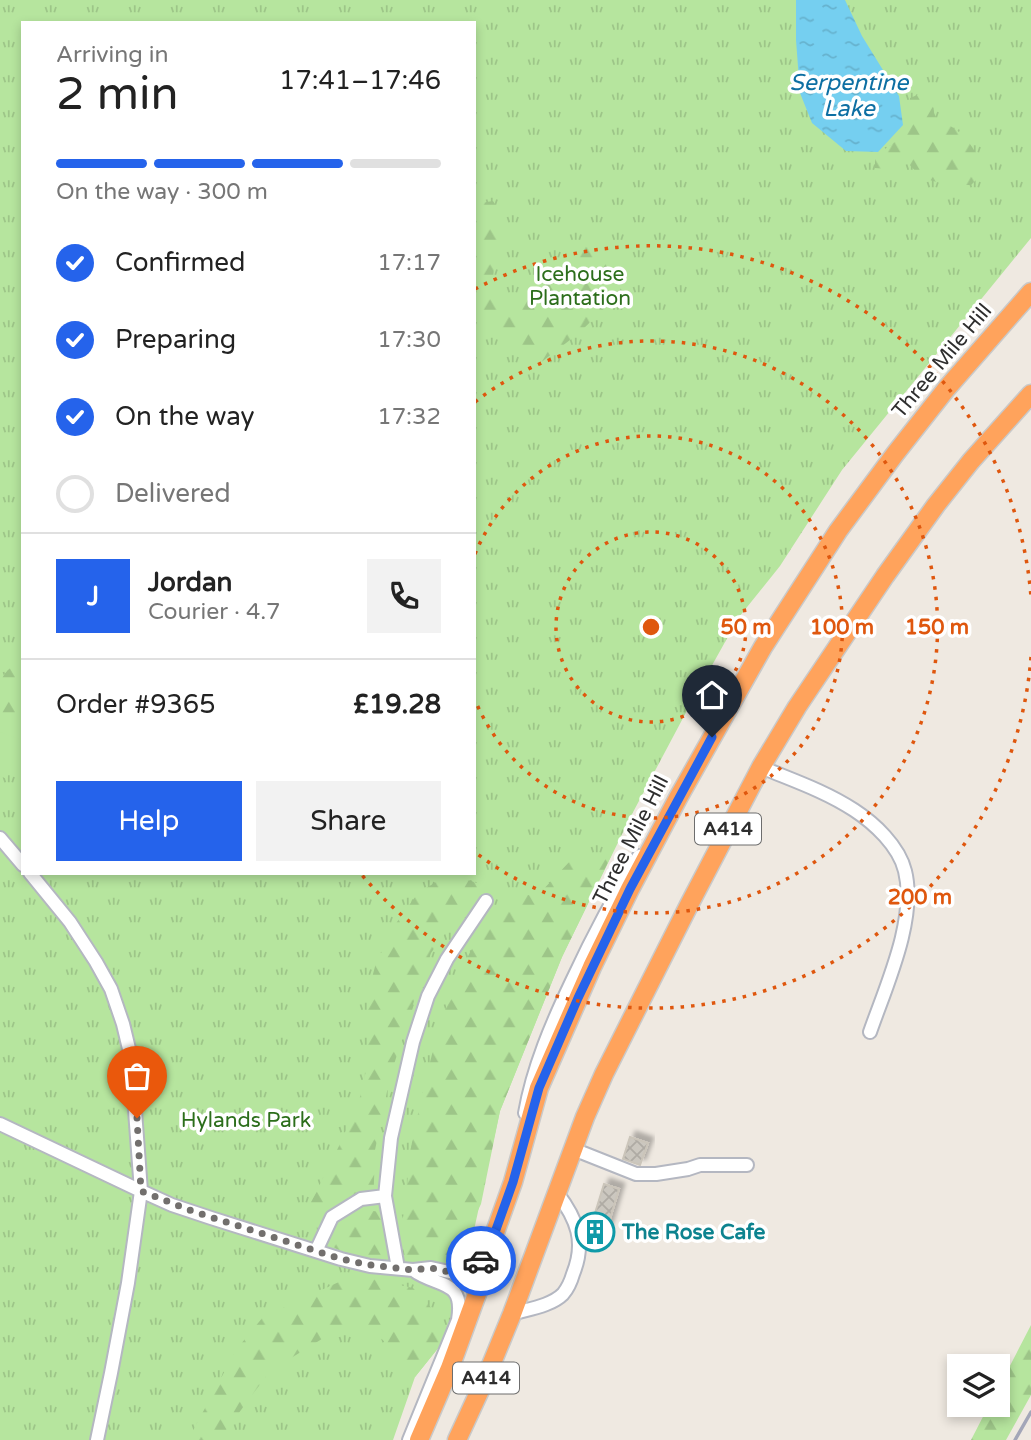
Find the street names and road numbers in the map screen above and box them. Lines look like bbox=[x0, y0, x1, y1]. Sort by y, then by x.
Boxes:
street label: Three Mile Hill bbox=[887, 299, 997, 423]
street label: Three Mile Hill bbox=[588, 771, 674, 909]
road number: A414 bbox=[695, 814, 761, 844]
road number: A414 bbox=[453, 1362, 519, 1394]

